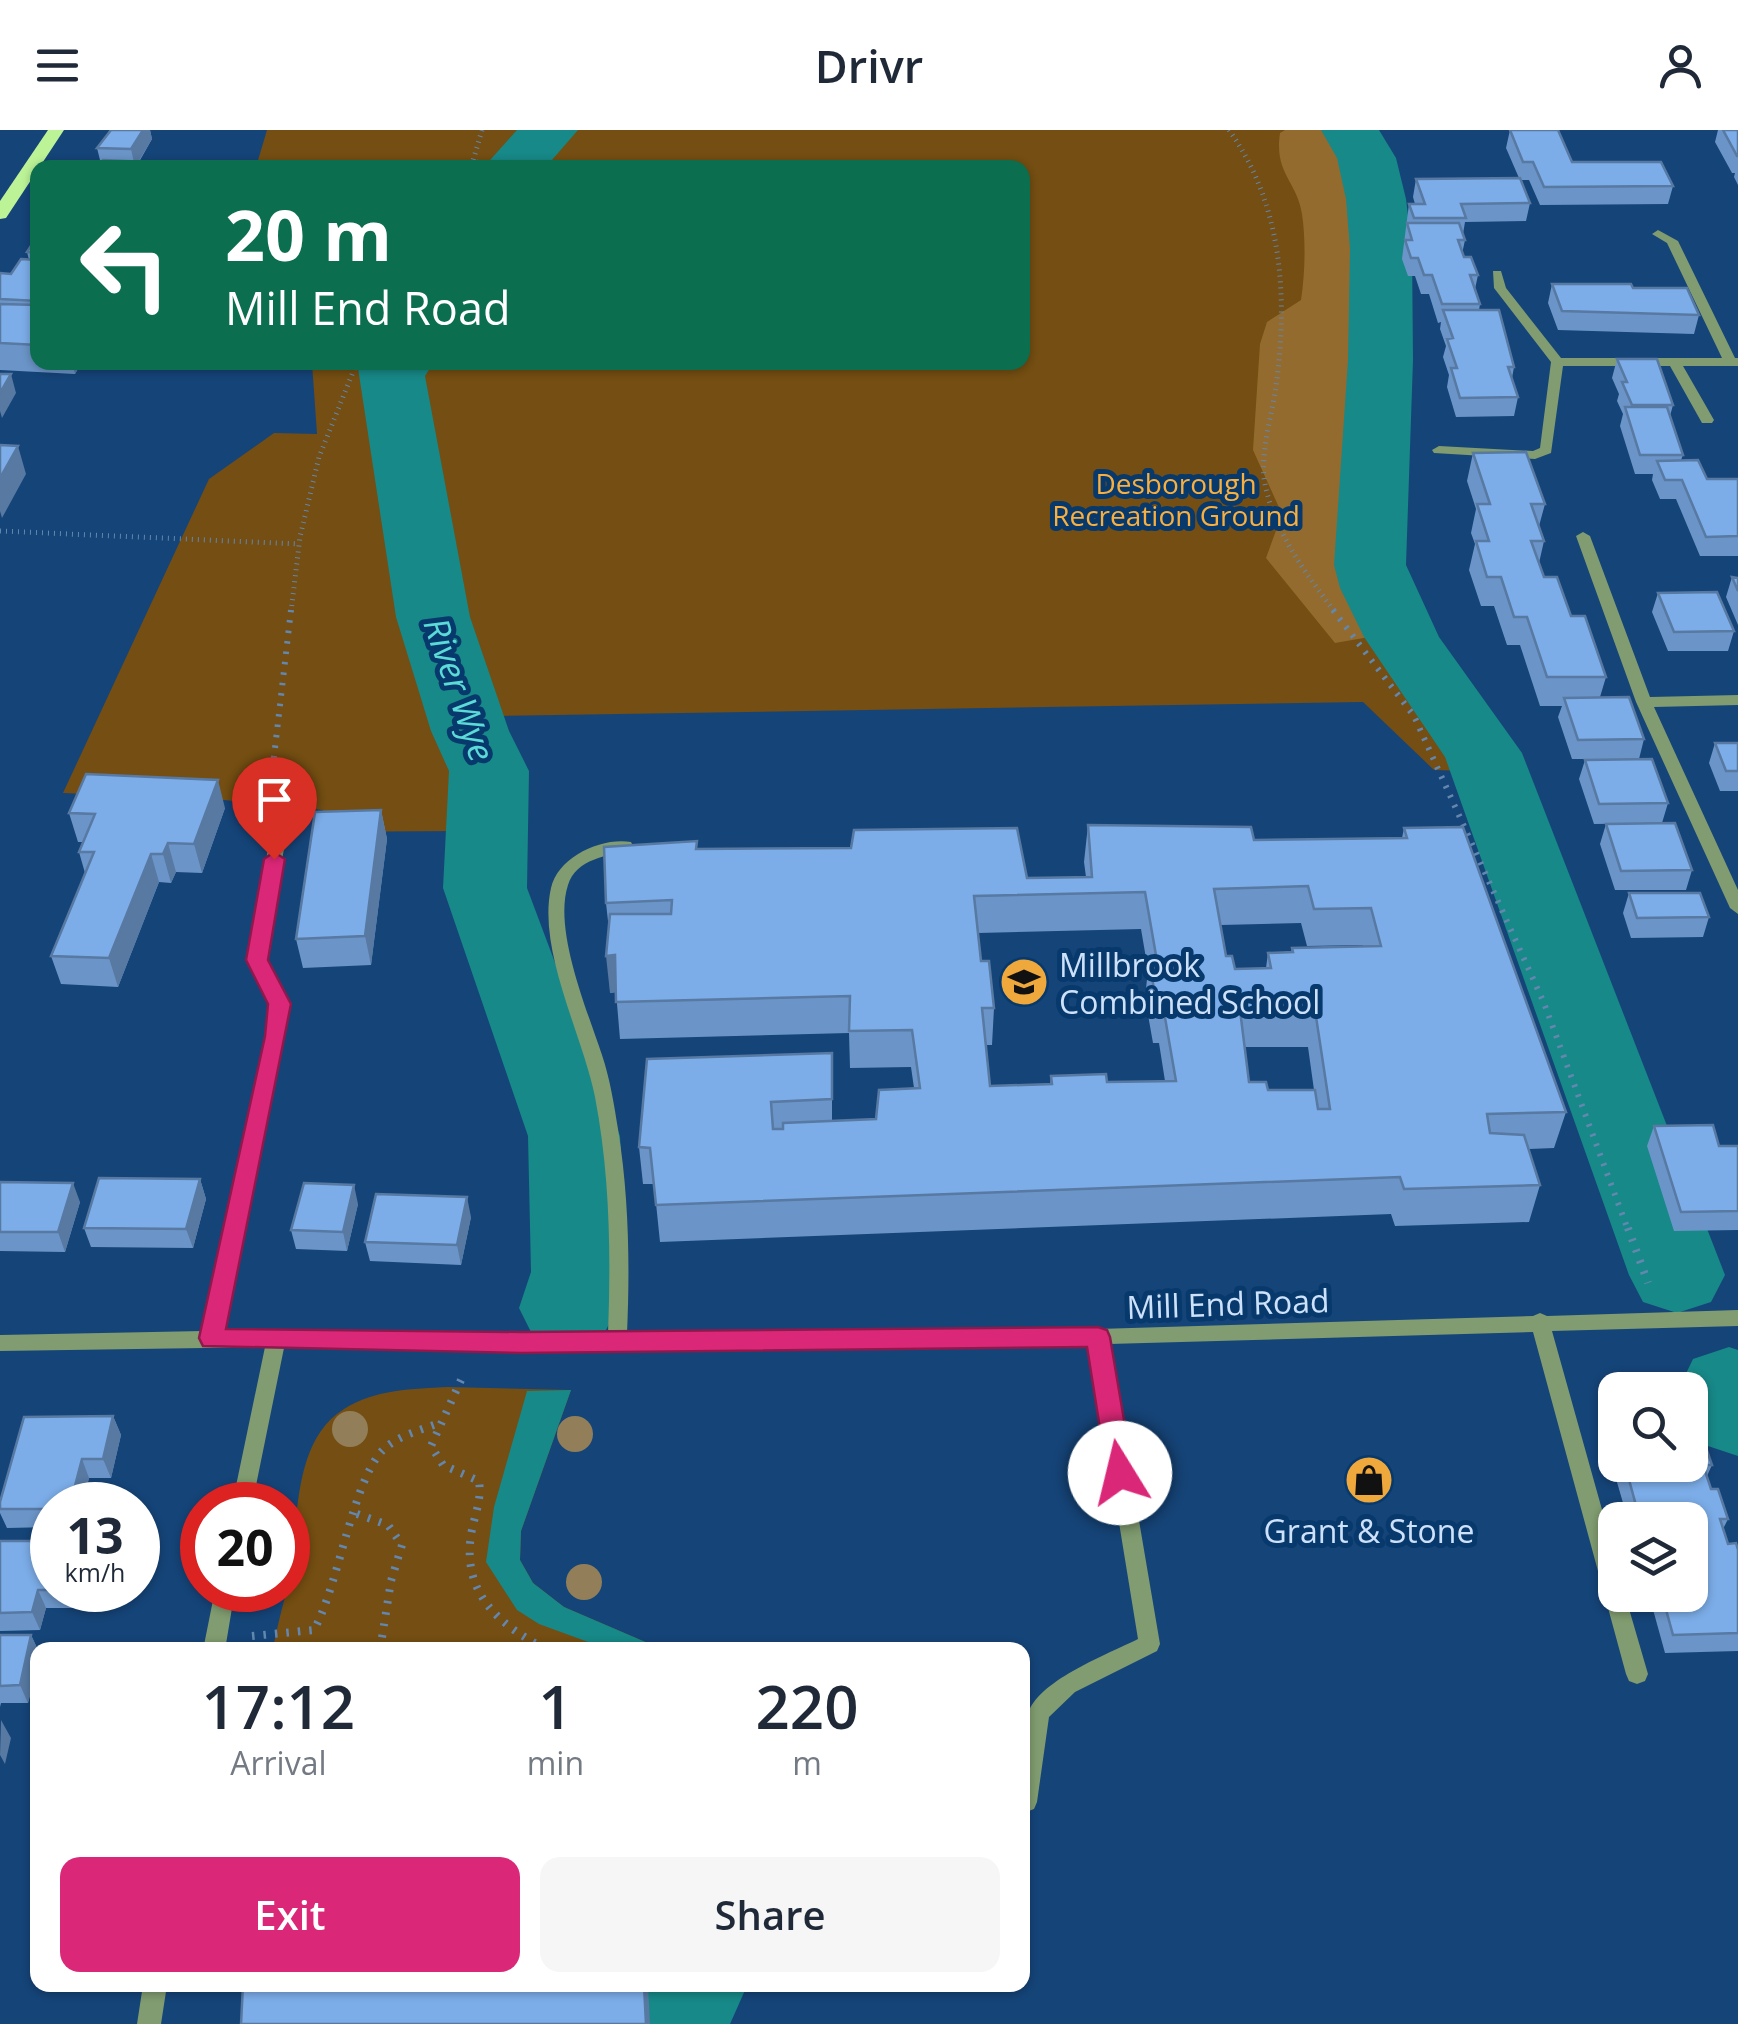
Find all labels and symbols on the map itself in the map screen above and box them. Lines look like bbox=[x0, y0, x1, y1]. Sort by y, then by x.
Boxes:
park label: Desborough Recreation Ground bbox=[1052, 464, 1300, 534]
water label: River Wye bbox=[414, 611, 506, 767]
pin bbox=[232, 757, 317, 860]
place label: Millbrook Combined School bbox=[1059, 943, 1320, 1023]
school or university icon: Millbrook Combined School bbox=[998, 956, 1050, 1008]
street label: Mill End Road bbox=[1126, 1278, 1330, 1328]
position arrow bbox=[1068, 1421, 1172, 1525]
shop icon: Grant & Stone bbox=[1343, 1454, 1395, 1506]
speed limit sign: 20 bbox=[180, 1482, 310, 1612]
place label: Grant & Stone bbox=[1264, 1509, 1474, 1552]

